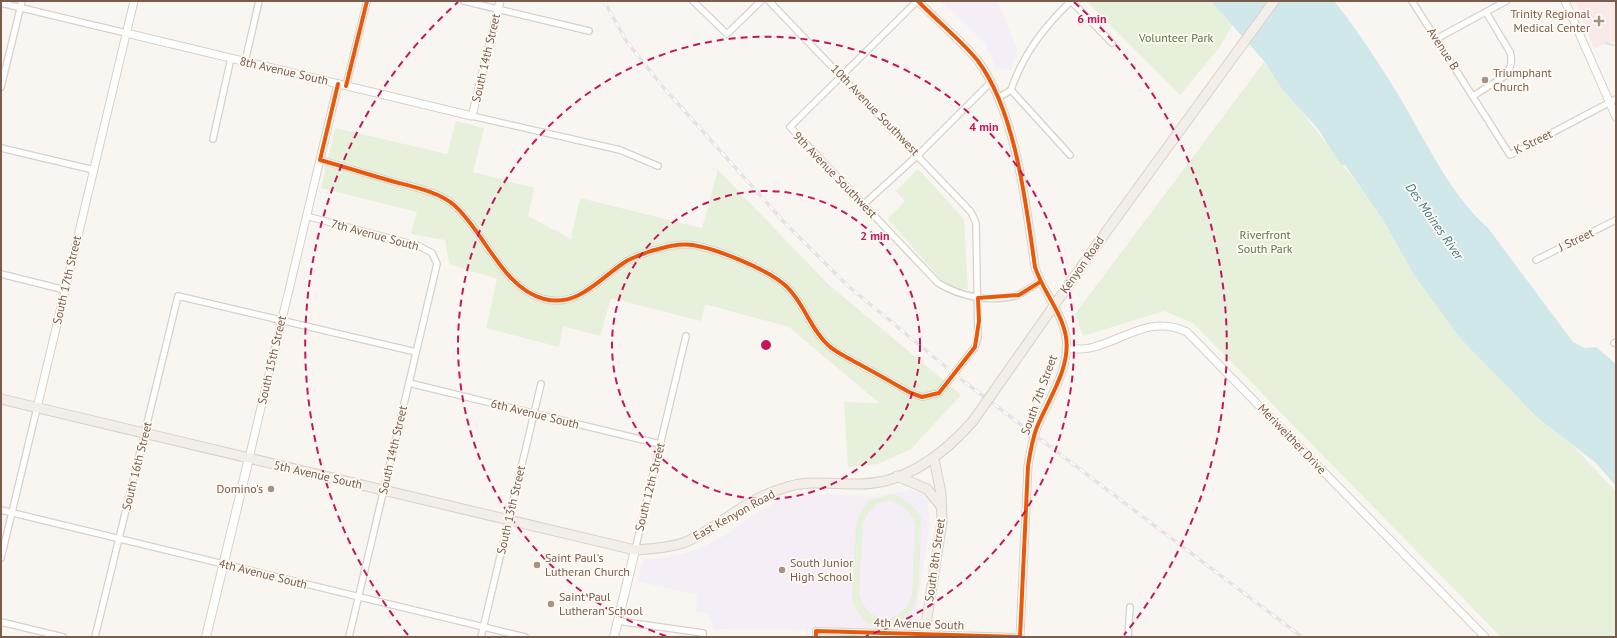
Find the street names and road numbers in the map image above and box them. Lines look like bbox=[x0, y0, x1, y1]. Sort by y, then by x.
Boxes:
street label: South 14th Street bbox=[468, 12, 503, 104]
street label: Avenue B bbox=[1424, 25, 1463, 73]
street label: 8th Avenue South bbox=[238, 53, 330, 88]
street label: 10th Avenue Southwest bbox=[828, 61, 923, 158]
street label: K Street bbox=[1511, 126, 1554, 157]
street label: 9th Avenue Southwest bbox=[790, 128, 881, 221]
street label: 7th Avenue South bbox=[330, 216, 421, 253]
street label: J Street bbox=[1555, 225, 1596, 255]
street label: Kenyon Road bbox=[1056, 233, 1107, 296]
street label: South 17th Street bbox=[49, 234, 84, 326]
street label: South 15th Street bbox=[254, 314, 289, 406]
street label: South 7th Street bbox=[1017, 353, 1060, 437]
street label: 6th Avenue South bbox=[489, 395, 581, 432]
street label: Meriweither Drive bbox=[1255, 400, 1330, 477]
street label: South 14th Street bbox=[375, 404, 410, 496]
street label: South 16th Street bbox=[118, 420, 155, 512]
street label: South 12th Street bbox=[631, 441, 668, 533]
street label: 5th Avenue South bbox=[272, 457, 364, 492]
street label: South 13th Street bbox=[493, 464, 528, 556]
street label: East Kenyon Road bbox=[690, 486, 777, 543]
street label: South 8th Street bbox=[921, 517, 948, 603]
street label: 4th Avenue South bbox=[217, 555, 309, 592]
street label: 4th Avenue South bbox=[873, 614, 965, 633]

